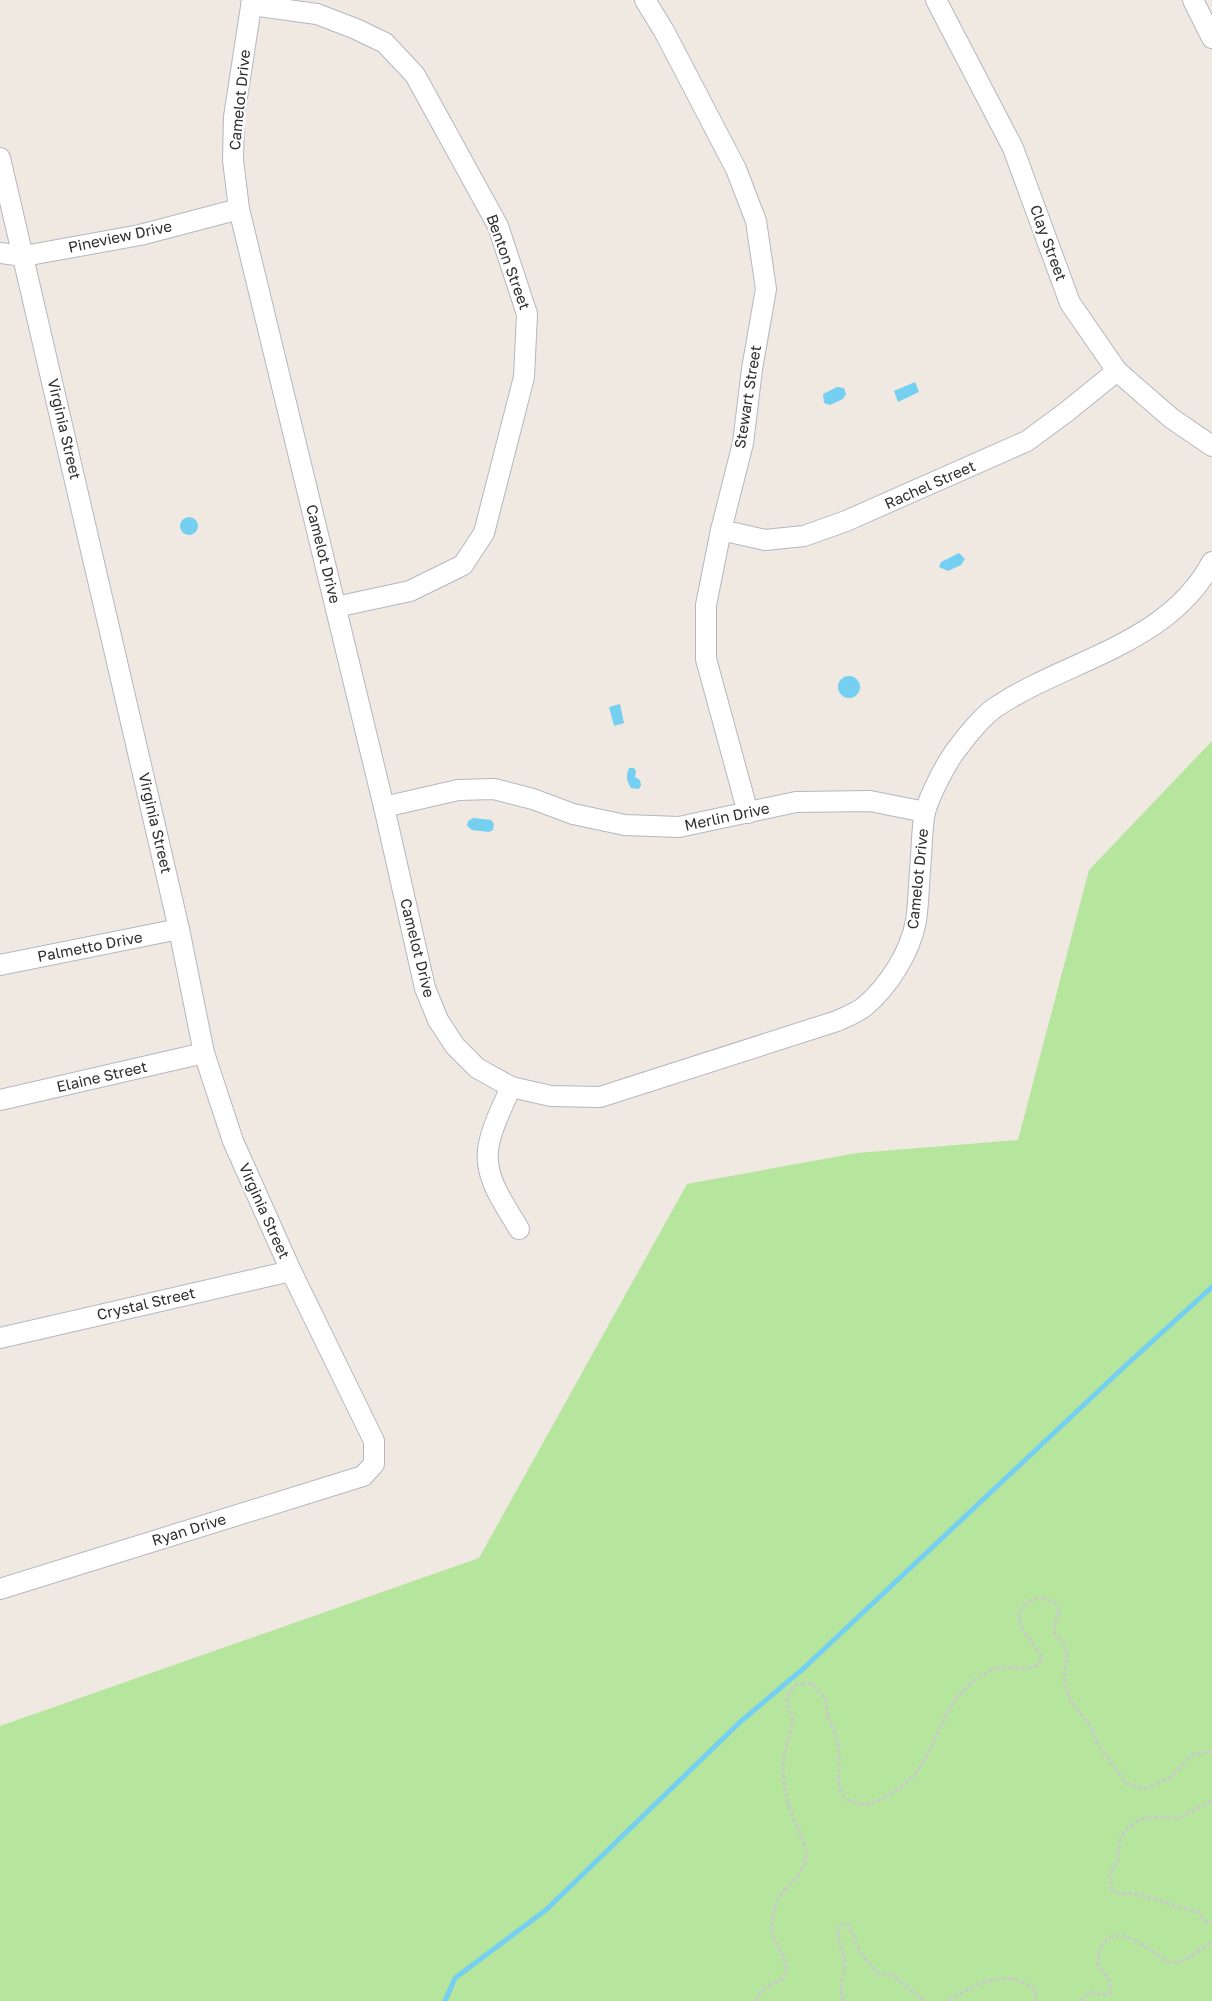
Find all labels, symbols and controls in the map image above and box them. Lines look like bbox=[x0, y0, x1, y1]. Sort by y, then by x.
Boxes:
street label: Camelot Drive bbox=[225, 48, 253, 151]
street label: Clay Street bbox=[1027, 202, 1071, 283]
street label: Benton Street bbox=[483, 211, 535, 312]
street label: Pineview Drive bbox=[66, 216, 174, 256]
street label: Stewart Street bbox=[730, 344, 764, 450]
street label: Virginia Street bbox=[45, 377, 85, 481]
street label: Rachel Street bbox=[881, 456, 978, 512]
street label: Camelot Drive bbox=[303, 502, 345, 605]
street label: Virginia Street bbox=[136, 771, 176, 875]
street label: Merlin Drive bbox=[683, 798, 771, 834]
street label: Camelot Drive bbox=[903, 827, 931, 930]
street label: Camelot Drive bbox=[397, 896, 439, 999]
street label: Palmetto Drive bbox=[36, 927, 144, 965]
street label: Elaine Street bbox=[55, 1057, 149, 1095]
street label: Virginia Street bbox=[236, 1160, 294, 1261]
street label: Crystal Street bbox=[95, 1283, 197, 1323]
street label: Ryan Drive bbox=[149, 1509, 228, 1549]

